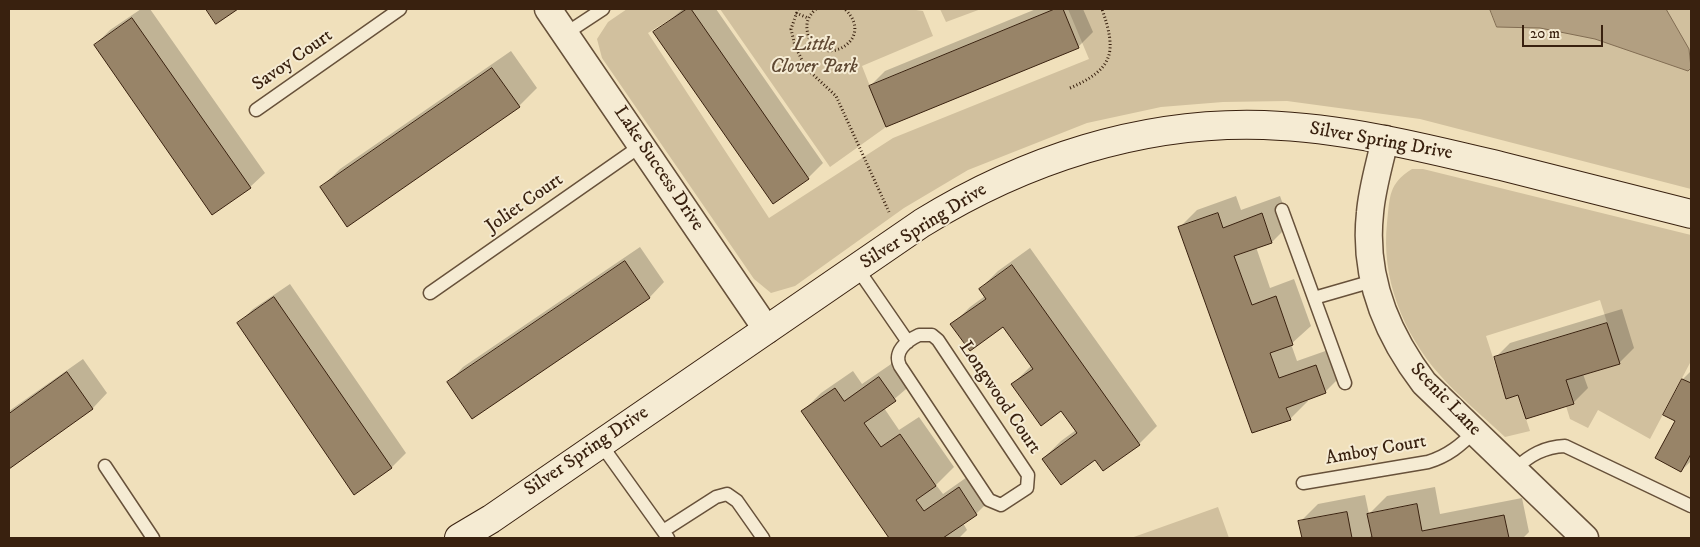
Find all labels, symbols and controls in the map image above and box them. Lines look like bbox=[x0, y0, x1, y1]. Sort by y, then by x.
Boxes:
scale bar bbox=[1525, 15, 1606, 47]
text: 20 m bbox=[1530, 24, 1560, 43]
street label: Savoy Court bbox=[248, 25, 338, 97]
park label: Little Clover Park bbox=[770, 35, 858, 79]
street label: Lake Success Drive bbox=[608, 102, 708, 236]
street label: Silver Spring Drive bbox=[1308, 118, 1454, 166]
street label: Joliet Court bbox=[482, 169, 568, 239]
street label: Silver Spring Drive bbox=[857, 179, 991, 275]
street label: Longwood Court bbox=[953, 337, 1045, 459]
street label: Scenic Lane bbox=[1405, 359, 1485, 441]
street label: Silver Spring Drive bbox=[521, 402, 653, 502]
street label: Amboy Court bbox=[1324, 431, 1428, 471]

